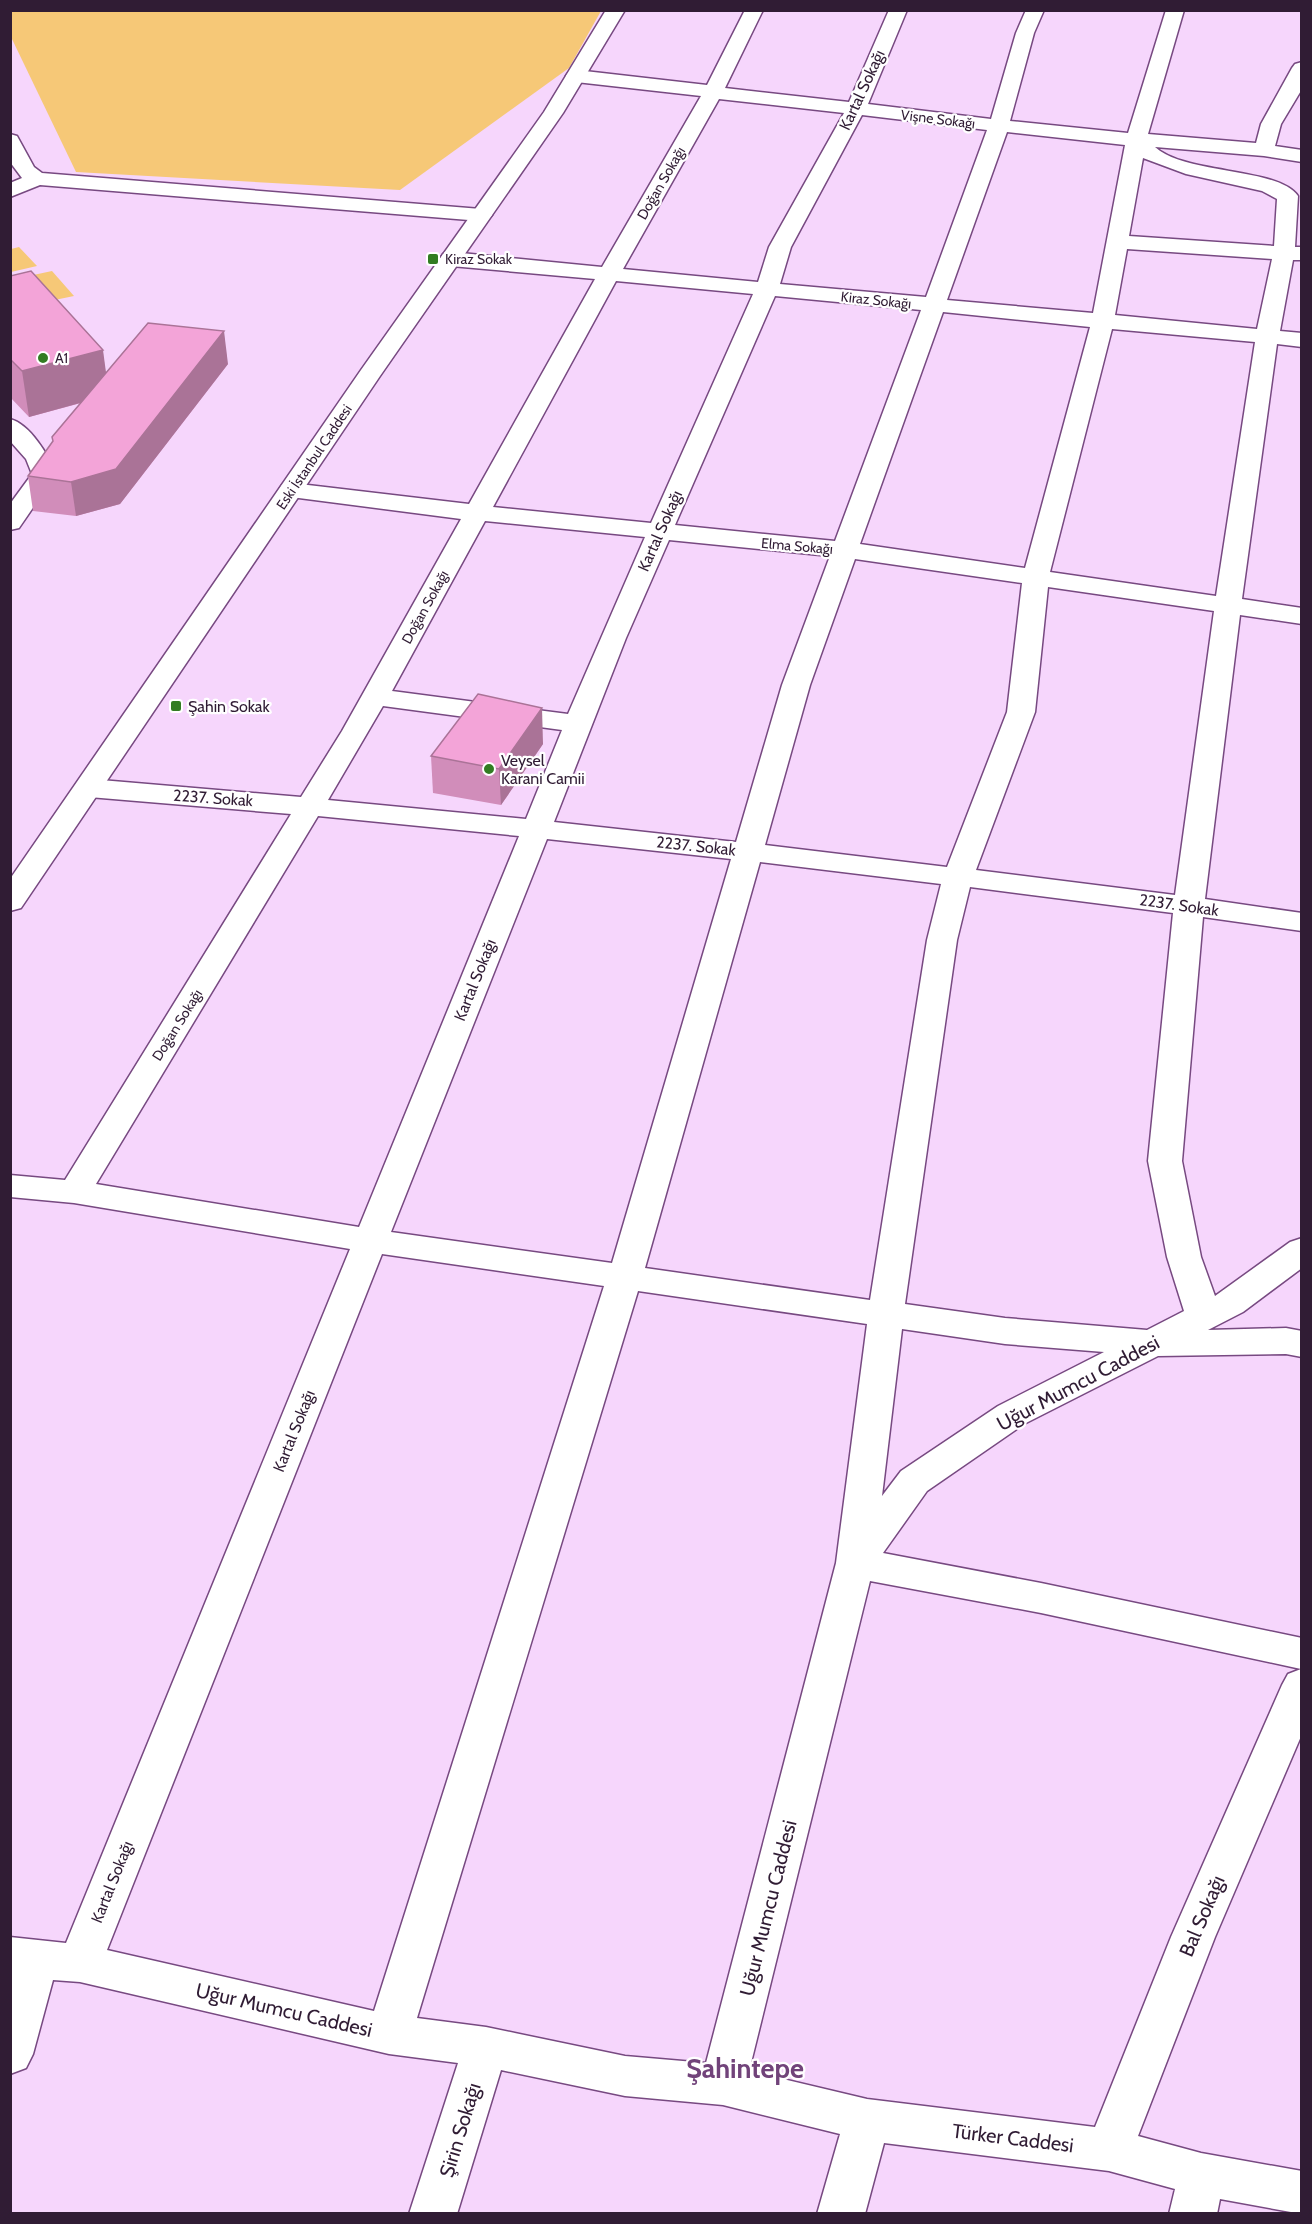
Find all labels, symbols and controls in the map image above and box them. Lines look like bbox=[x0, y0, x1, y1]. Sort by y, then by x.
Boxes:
street label: Kartal Sokağı bbox=[835, 47, 889, 133]
street label: Vişne Sokağı bbox=[900, 106, 976, 132]
street label: Doğan Sokağı bbox=[633, 143, 689, 223]
place label: Kiraz Sokak bbox=[445, 250, 513, 268]
marker: Kiraz Sokak bbox=[426, 252, 440, 266]
street label: Kiraz Sokağı bbox=[840, 287, 912, 313]
place label: A1 bbox=[55, 349, 68, 367]
marker: A1 bbox=[36, 351, 50, 365]
street label: Eski İstanbul Caddesi bbox=[272, 401, 356, 513]
street label: Kartal Sokağı bbox=[634, 488, 686, 574]
street label: Elma Sokağı bbox=[760, 534, 834, 558]
street label: Doğan Sokağı bbox=[397, 567, 453, 647]
place label: Şahin Sokak bbox=[188, 697, 271, 716]
marker: Şahin Sokak bbox=[169, 699, 183, 713]
place label: Veysel Karani Camii bbox=[501, 751, 585, 788]
marker: Veysel Karani Camii bbox=[482, 762, 496, 776]
street label: 2237. Sokak bbox=[173, 786, 254, 810]
street label: 2237. Sokak bbox=[655, 832, 738, 860]
street label: 2237. Sokak bbox=[1138, 890, 1221, 920]
street label: Kartal Sokağı bbox=[450, 936, 500, 1024]
street label: Doğan Sokağı bbox=[148, 986, 206, 1064]
street label: Uğur Mumcu Caddesi bbox=[993, 1330, 1163, 1436]
street label: Kartal Sokağı bbox=[269, 1387, 319, 1475]
street label: Uğur Mumcu Caddesi bbox=[734, 1817, 802, 1999]
street label: Kartal Sokağı bbox=[87, 1838, 137, 1926]
street label: Bal Sokağı bbox=[1174, 1872, 1230, 1960]
street label: Uğur Mumcu Caddesi bbox=[193, 1978, 375, 2042]
district label: Şahintepe bbox=[686, 2052, 804, 2085]
street label: Şirin Sokağı bbox=[434, 2080, 486, 2180]
street label: Türker Caddesi bbox=[951, 2119, 1075, 2157]

